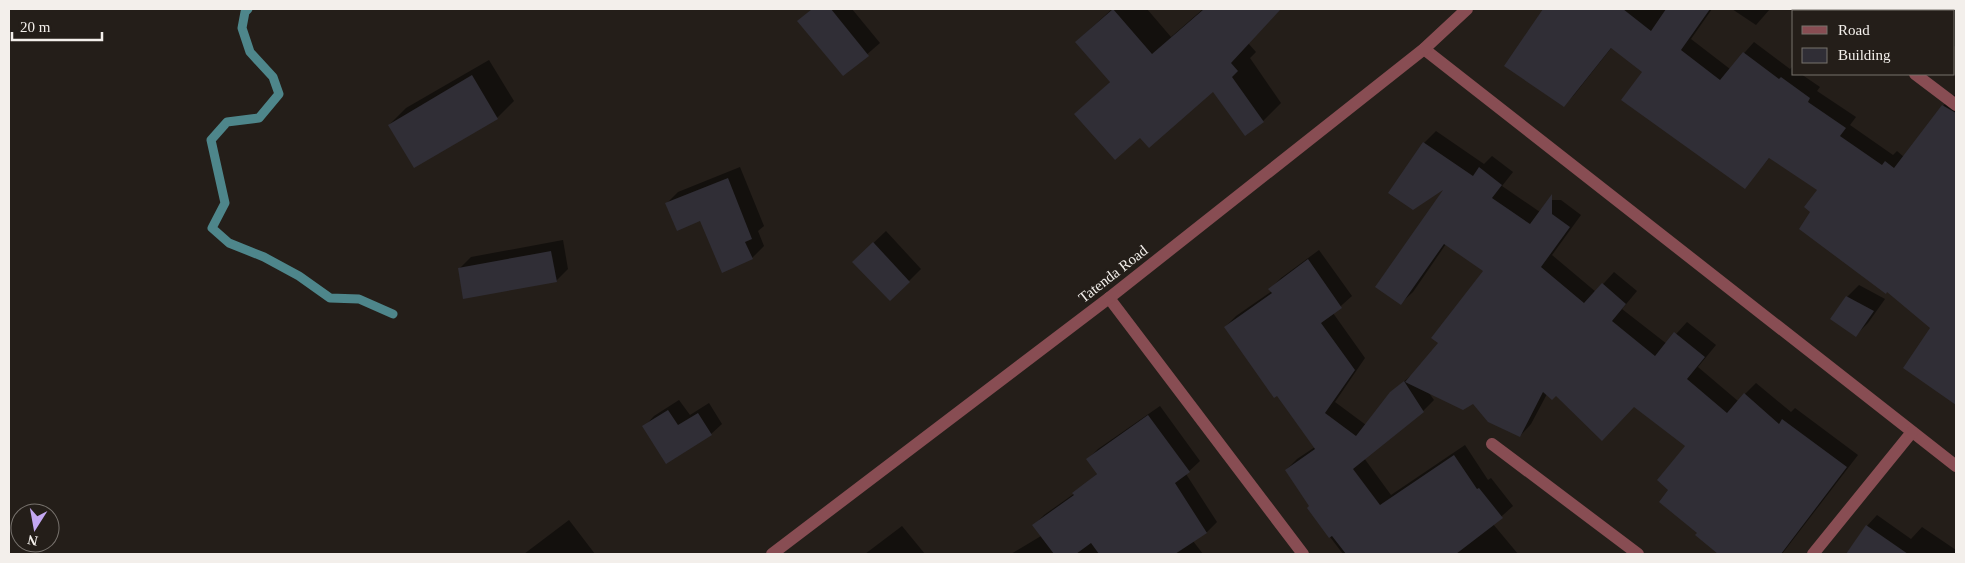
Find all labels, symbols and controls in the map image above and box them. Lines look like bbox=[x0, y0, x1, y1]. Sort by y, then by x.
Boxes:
scale bar bbox=[12, 10, 102, 42]
legend bbox=[1792, 10, 1955, 75]
text: 20 m bbox=[20, 19, 51, 35]
text: Road bbox=[1838, 22, 1870, 38]
text: Building bbox=[1838, 47, 1891, 63]
street label: Tatenda Road bbox=[1076, 242, 1151, 306]
north arrow bbox=[10, 503, 60, 553]
text: N bbox=[26, 532, 39, 549]

